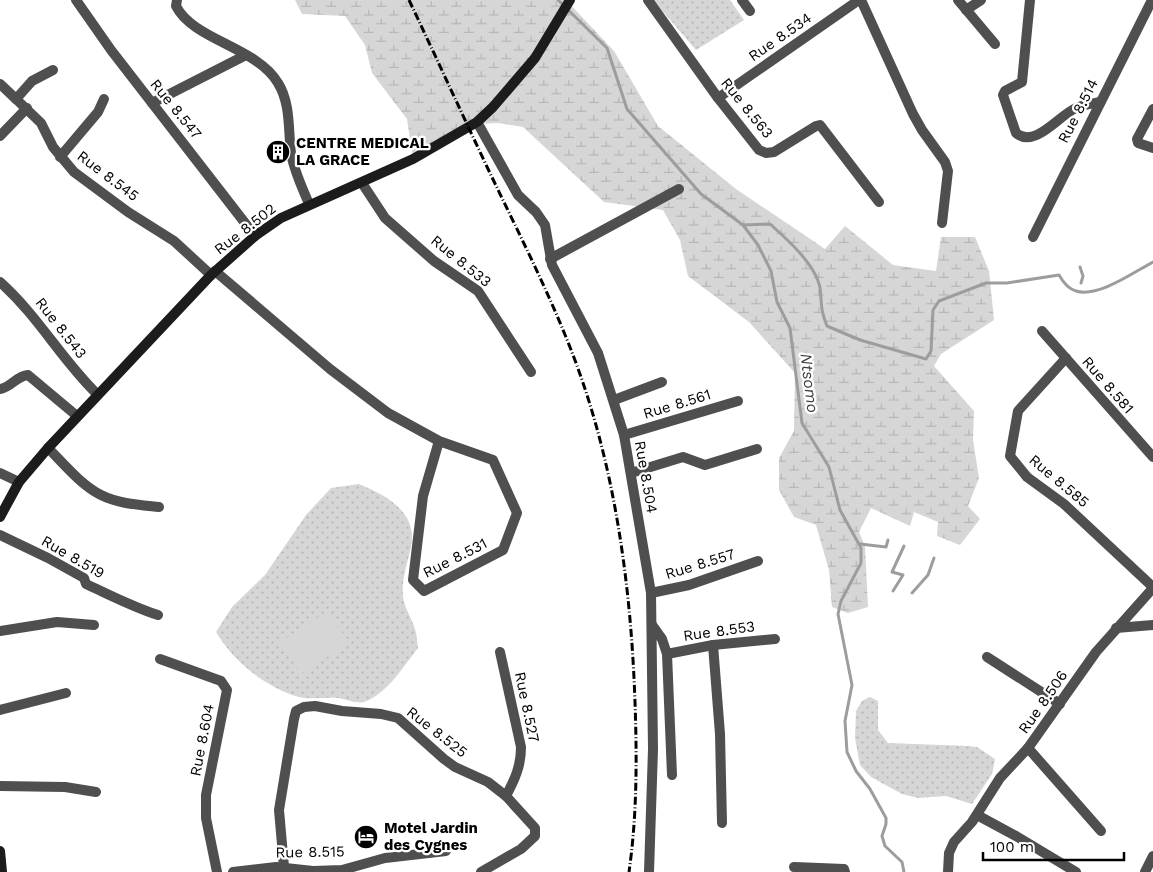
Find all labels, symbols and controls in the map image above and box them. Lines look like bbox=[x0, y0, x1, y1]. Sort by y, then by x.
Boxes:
street label: Rue 8.534 bbox=[745, 9, 815, 65]
street label: Rue 8.563 bbox=[717, 74, 777, 142]
street label: Rue 8.547 bbox=[146, 75, 206, 143]
street label: Rue 8.514 bbox=[1054, 76, 1102, 146]
place label: CENTRE MEDICAL LA GRACE bbox=[296, 134, 429, 169]
building icon: CENTRE MEDICAL LA GRACE bbox=[265, 139, 291, 165]
street label: Rue 8.545 bbox=[74, 147, 142, 205]
street label: Rue 8.502 bbox=[211, 199, 279, 259]
street label: Rue 8.533 bbox=[427, 231, 495, 291]
street label: Rue 8.543 bbox=[32, 294, 90, 362]
water label: Ntsomo bbox=[796, 352, 823, 414]
street label: Rue 8.581 bbox=[1078, 353, 1138, 417]
street label: Rue 8.561 bbox=[641, 385, 713, 423]
street label: Rue 8.504 bbox=[631, 439, 661, 515]
street label: Rue 8.585 bbox=[1025, 451, 1093, 511]
street label: Rue 8.519 bbox=[38, 532, 108, 582]
street label: Rue 8.531 bbox=[420, 534, 490, 582]
street label: Rue 8.557 bbox=[663, 545, 737, 583]
street label: Rue 8.553 bbox=[682, 617, 756, 645]
street label: Rue 8.506 bbox=[1015, 667, 1071, 737]
street label: Rue 8.527 bbox=[511, 670, 543, 744]
street label: Rue 8.604 bbox=[186, 702, 218, 778]
street label: Rue 8.525 bbox=[403, 703, 471, 761]
place label: Motel Jardin des Cygnes bbox=[384, 819, 478, 854]
hotel icon: Motel Jardin des Cygnes bbox=[353, 824, 379, 850]
scale bar bbox=[983, 830, 1124, 862]
text: 100 m bbox=[990, 838, 1034, 856]
street label: Rue 8.515 bbox=[275, 842, 345, 862]

